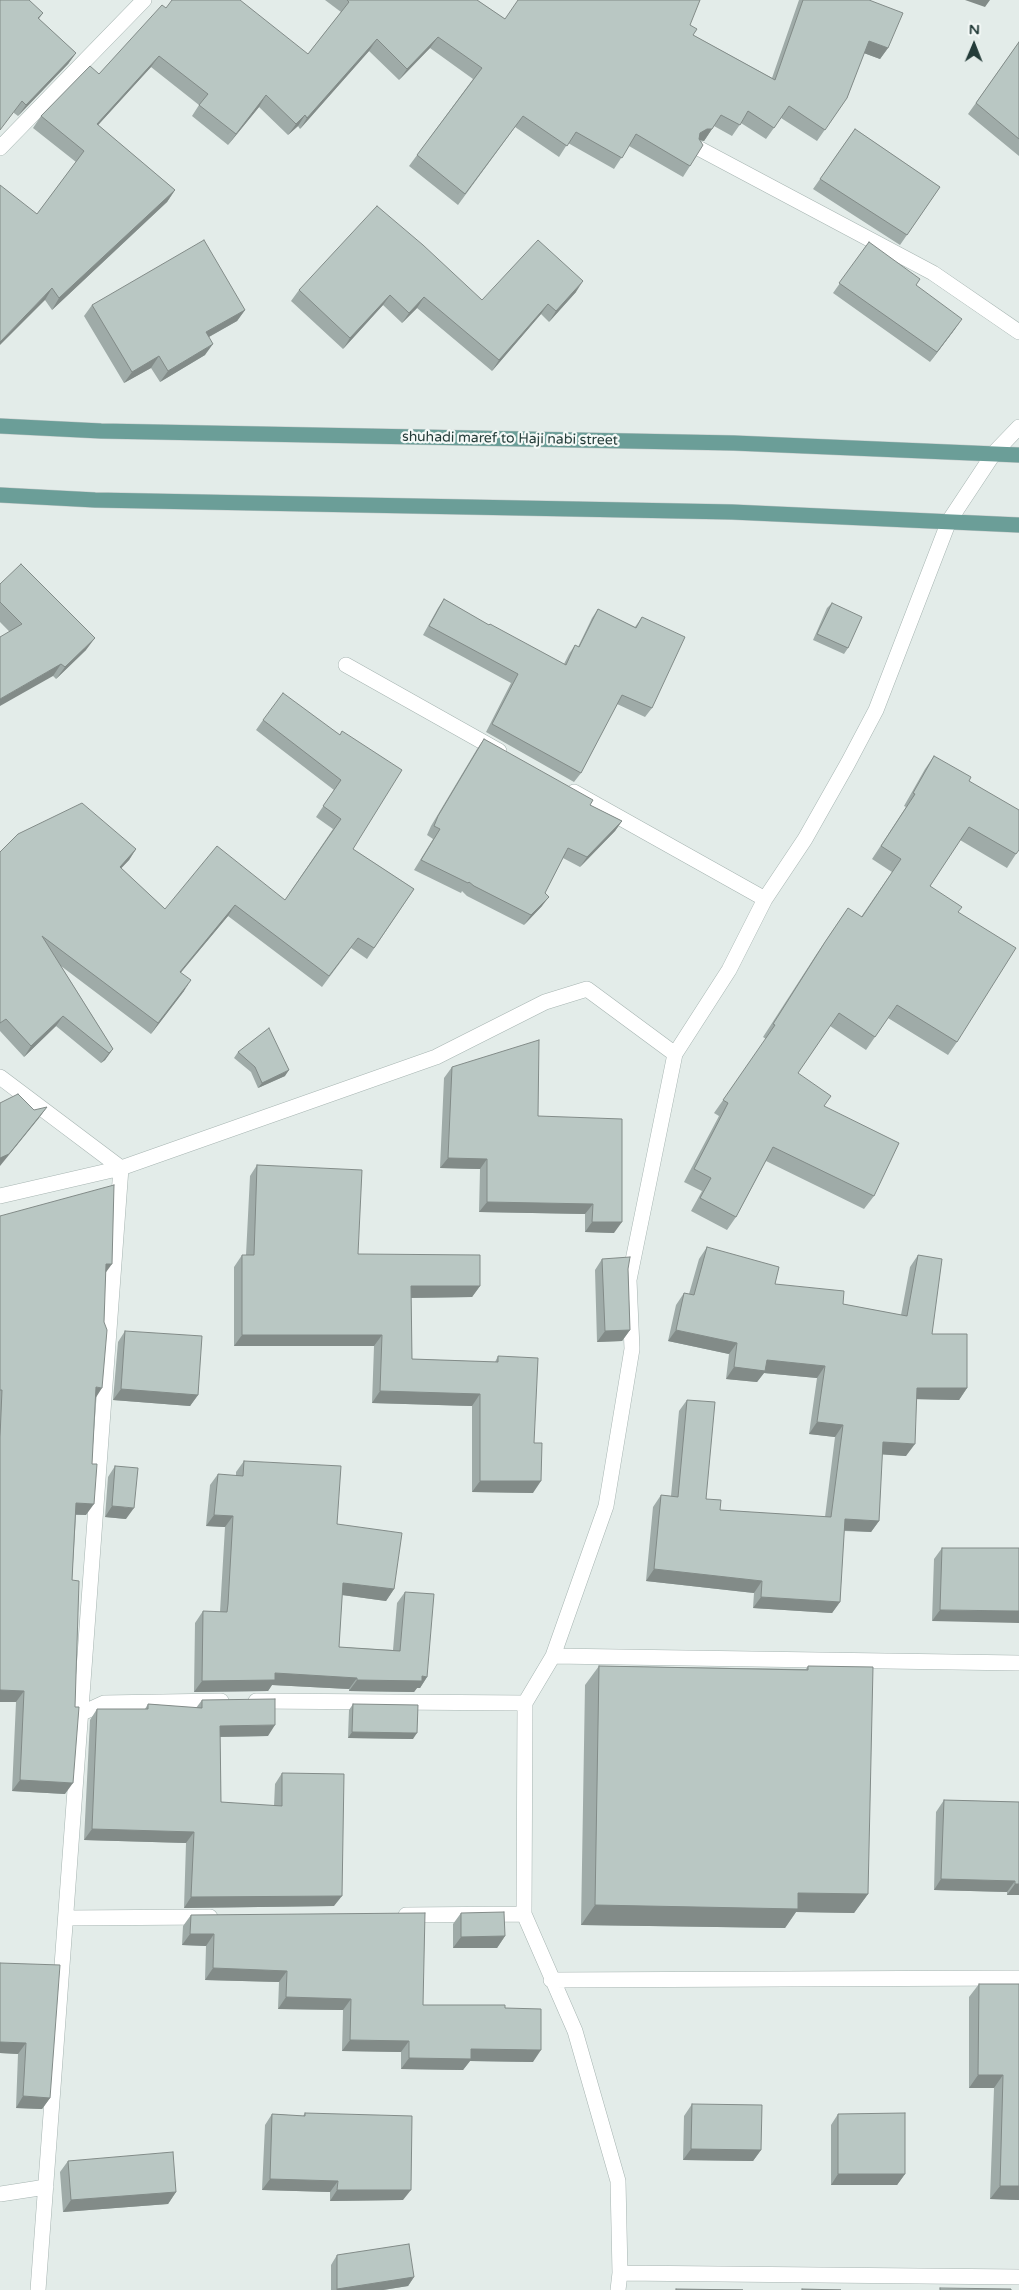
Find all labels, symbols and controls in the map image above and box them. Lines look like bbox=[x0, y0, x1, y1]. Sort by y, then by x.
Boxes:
north arrow bbox=[949, 20, 999, 70]
text: N bbox=[968, 21, 980, 38]
street label: shuhadi maref to Haji nabi street bbox=[402, 429, 618, 449]

